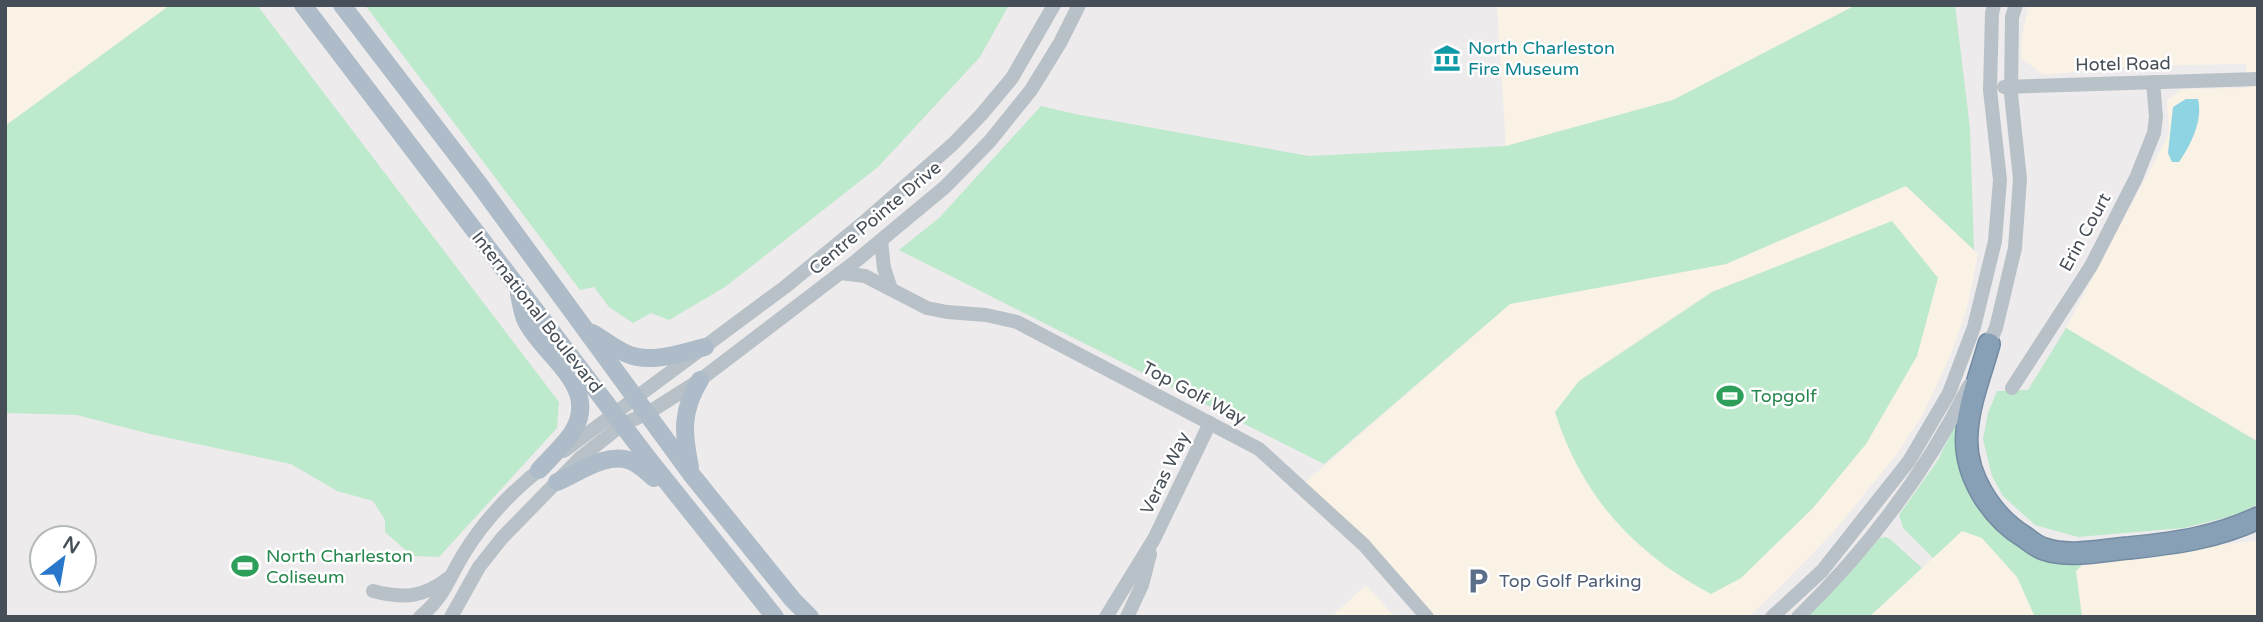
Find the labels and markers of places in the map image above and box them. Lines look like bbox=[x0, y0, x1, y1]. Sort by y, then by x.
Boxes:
place label: North Charleston Fire Museum bbox=[1468, 37, 1615, 80]
museum icon: North Charleston Fire Museum bbox=[1432, 43, 1462, 73]
sports icon: Topgolf bbox=[1715, 381, 1745, 411]
place label: Topgolf bbox=[1751, 385, 1817, 407]
place label: North Charleston Coliseum bbox=[266, 545, 413, 588]
sports icon: North Charleston Coliseum bbox=[230, 551, 260, 581]
parking icon: Top Golf Parking bbox=[1463, 566, 1493, 596]
place label: Top Golf Parking bbox=[1499, 570, 1642, 592]

